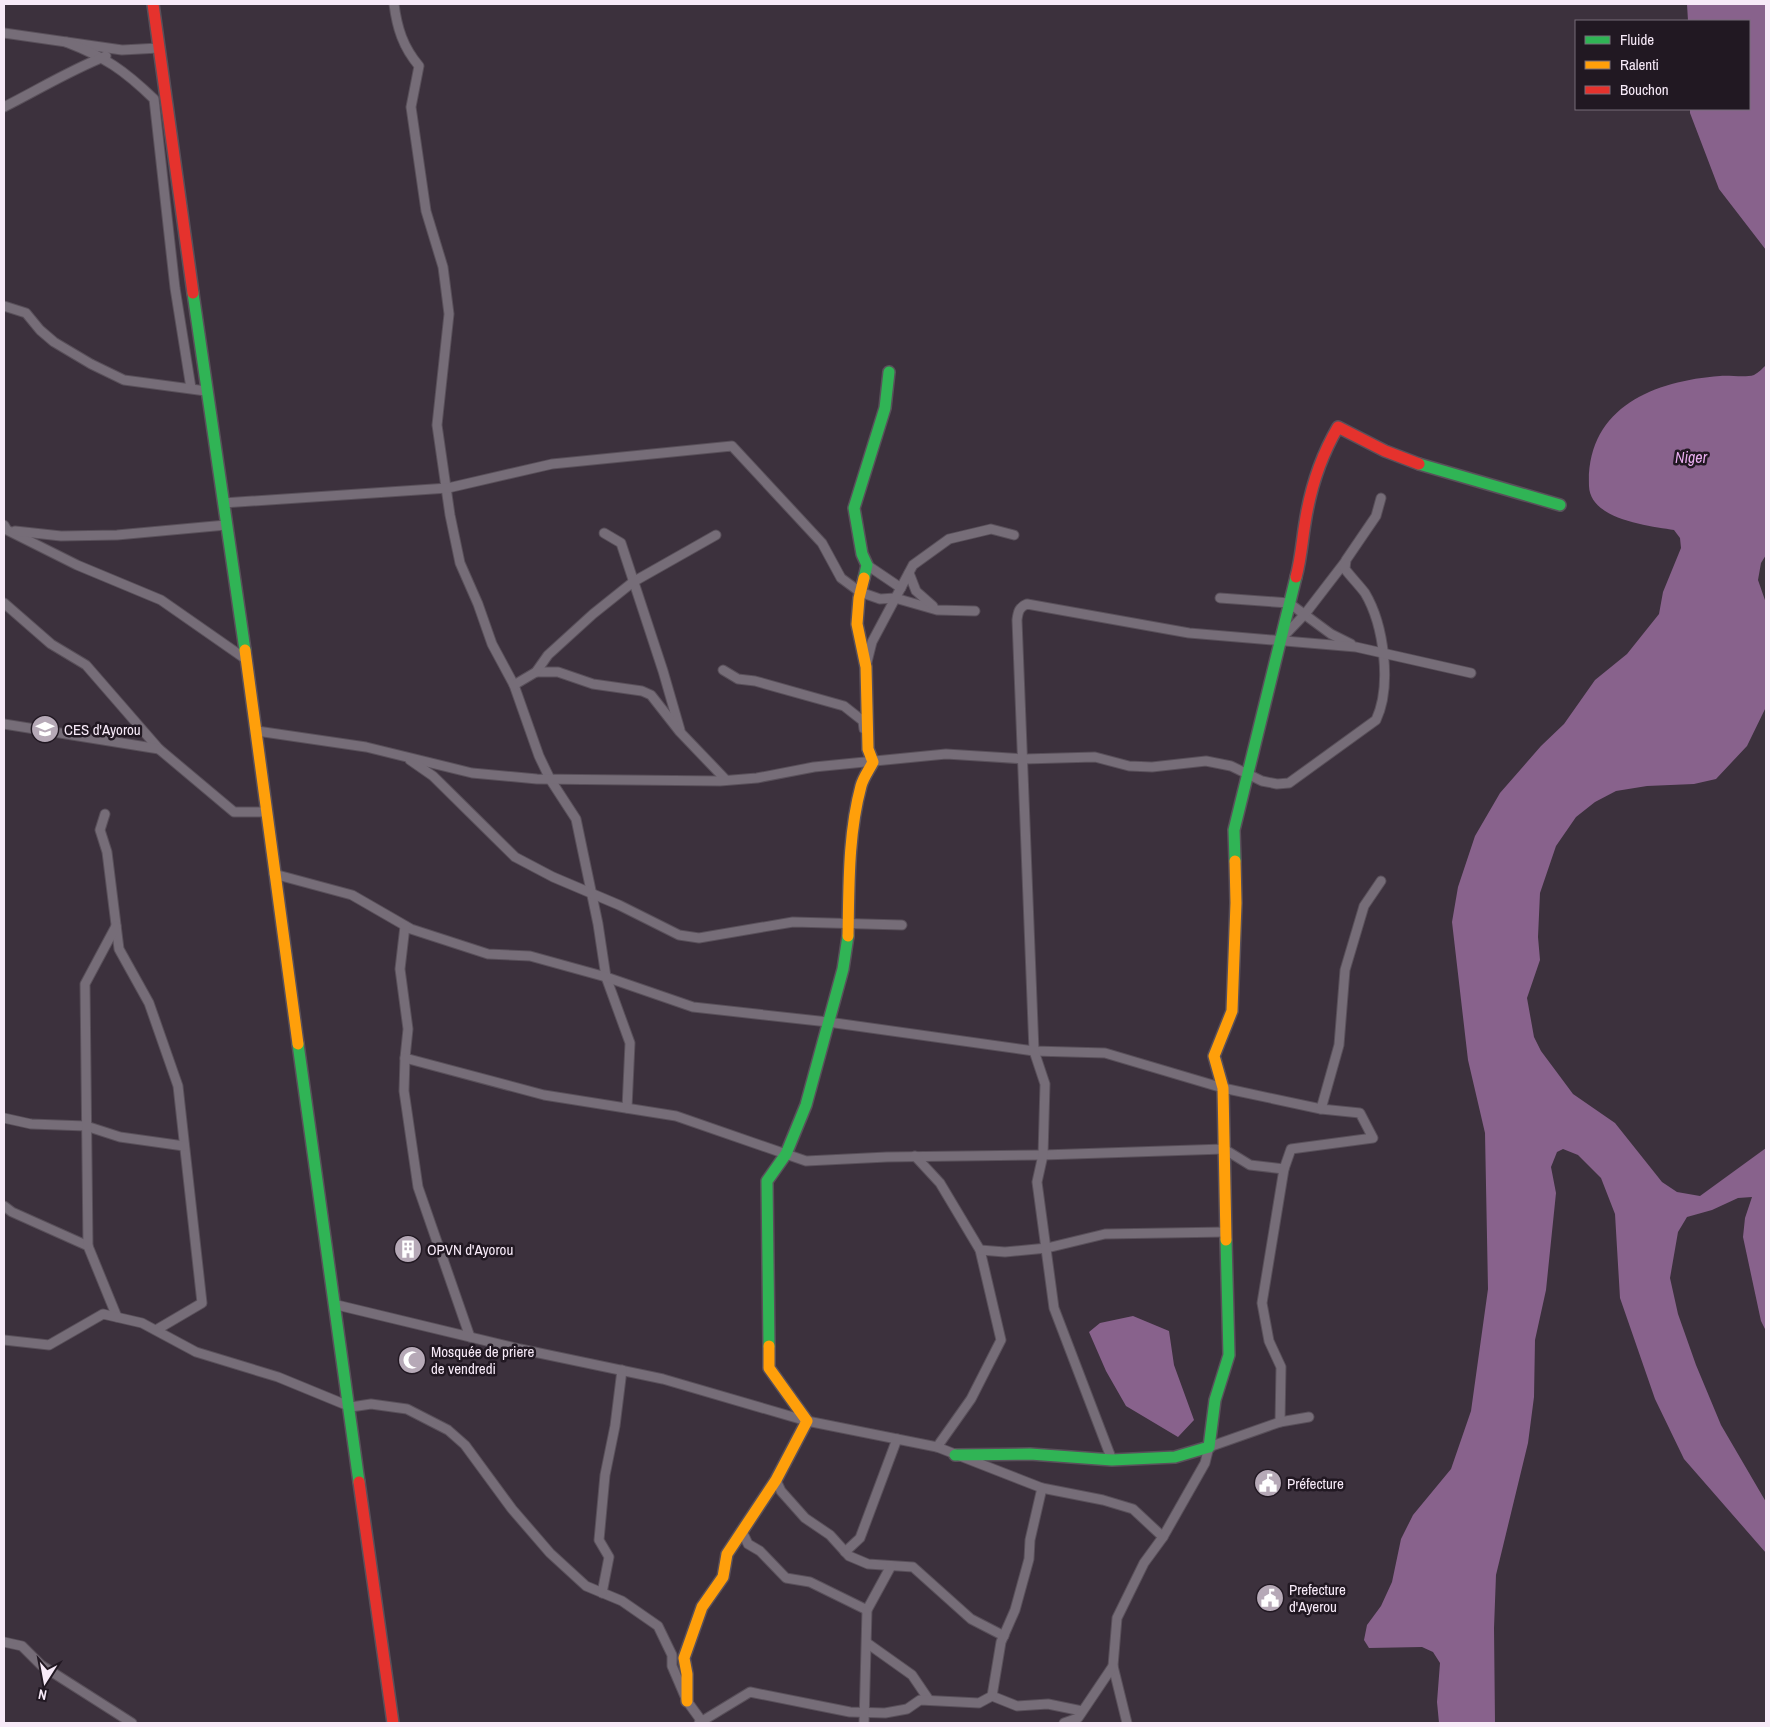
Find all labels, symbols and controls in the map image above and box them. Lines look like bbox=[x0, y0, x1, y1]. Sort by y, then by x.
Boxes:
legend bbox=[1575, 20, 1750, 110]
text: Fluide bbox=[1620, 29, 1654, 50]
text: Ralenti bbox=[1620, 54, 1659, 75]
text: Bouchon bbox=[1620, 79, 1669, 100]
water label: Niger bbox=[1675, 446, 1708, 468]
school or university icon: CES d'Ayorou bbox=[30, 714, 60, 744]
place label: CES d'Ayorou bbox=[64, 719, 141, 740]
building icon: OPVN d'Ayorou bbox=[393, 1234, 423, 1264]
place label: OPVN d'Ayorou bbox=[427, 1239, 513, 1260]
place label: Mosquée de priere de vendredi bbox=[431, 1341, 534, 1379]
mosque icon: Mosquée de priere de vendredi bbox=[397, 1345, 427, 1375]
public building icon: Préfecture bbox=[1253, 1468, 1283, 1498]
place label: Préfecture bbox=[1287, 1473, 1344, 1494]
place label: Prefecture d'Ayerou bbox=[1289, 1579, 1346, 1617]
public building icon: Prefecture d'Ayerou bbox=[1255, 1583, 1285, 1613]
north arrow bbox=[20, 1657, 70, 1707]
text: N bbox=[37, 1685, 48, 1704]

